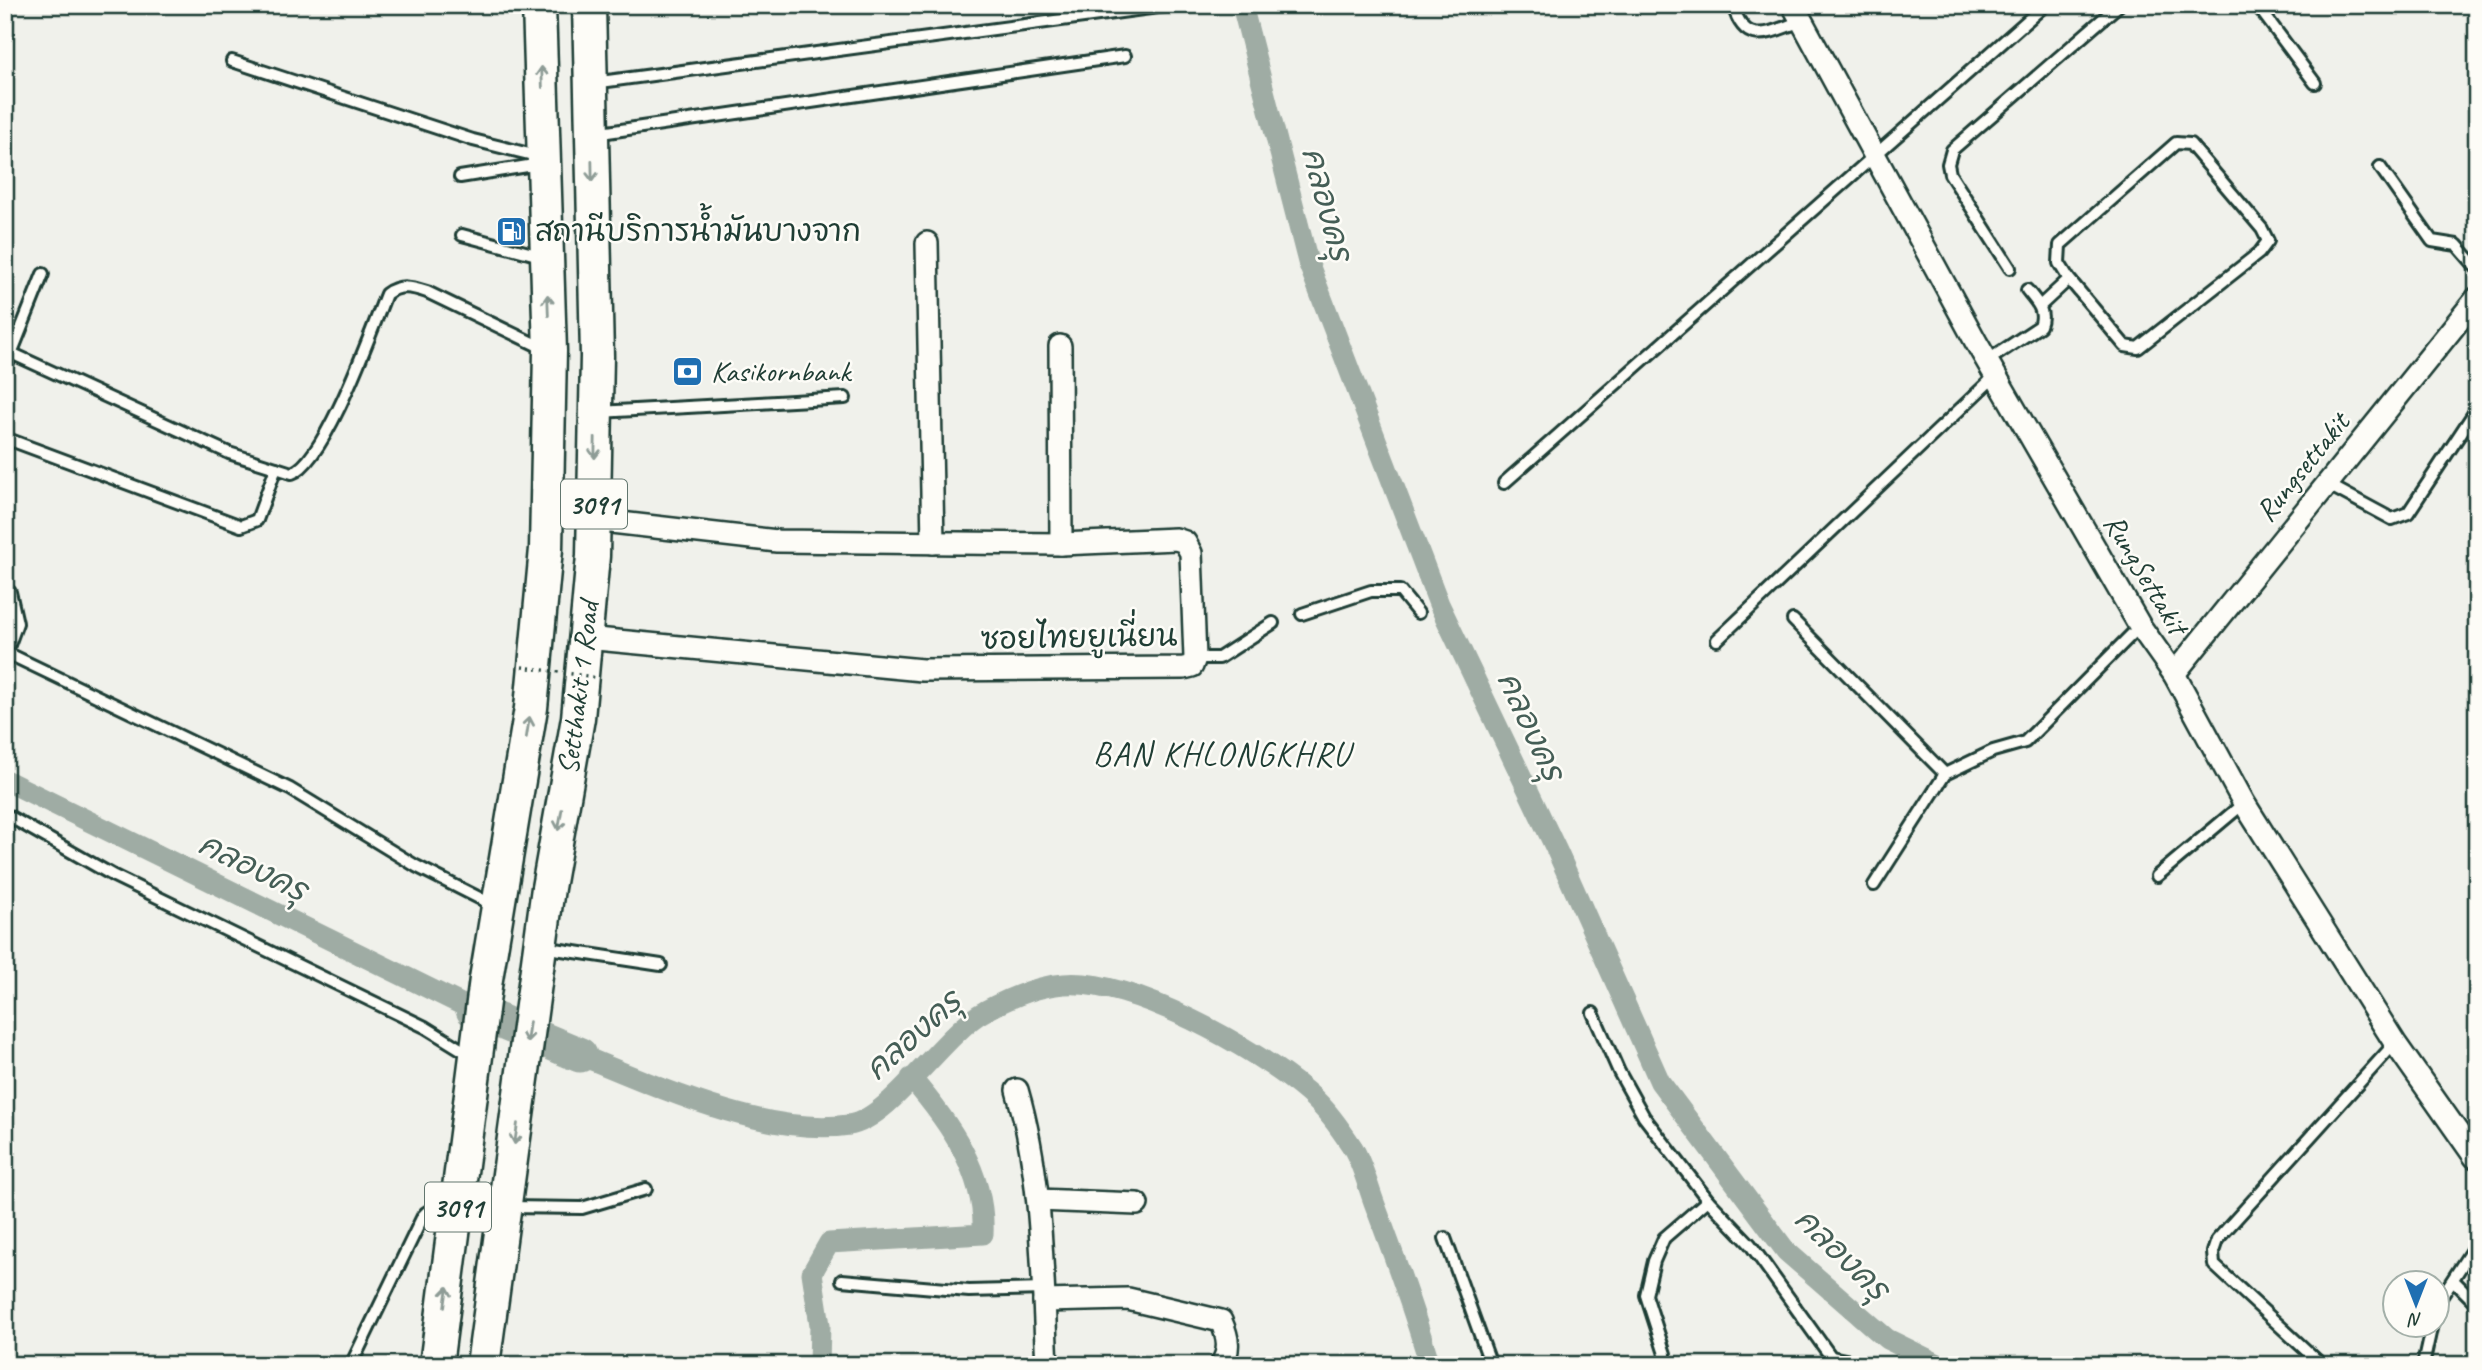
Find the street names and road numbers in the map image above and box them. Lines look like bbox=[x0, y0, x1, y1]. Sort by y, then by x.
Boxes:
street label: Rungsettakit bbox=[2247, 402, 2359, 529]
road number: 3091 bbox=[561, 480, 627, 528]
street label: RungSettakit bbox=[2095, 507, 2199, 644]
street label: Setthakit 1 Road bbox=[549, 595, 608, 777]
street label: ซอยไทยยูเนี่ยน bbox=[980, 606, 1178, 661]
road number: 3091 bbox=[425, 1182, 491, 1232]

